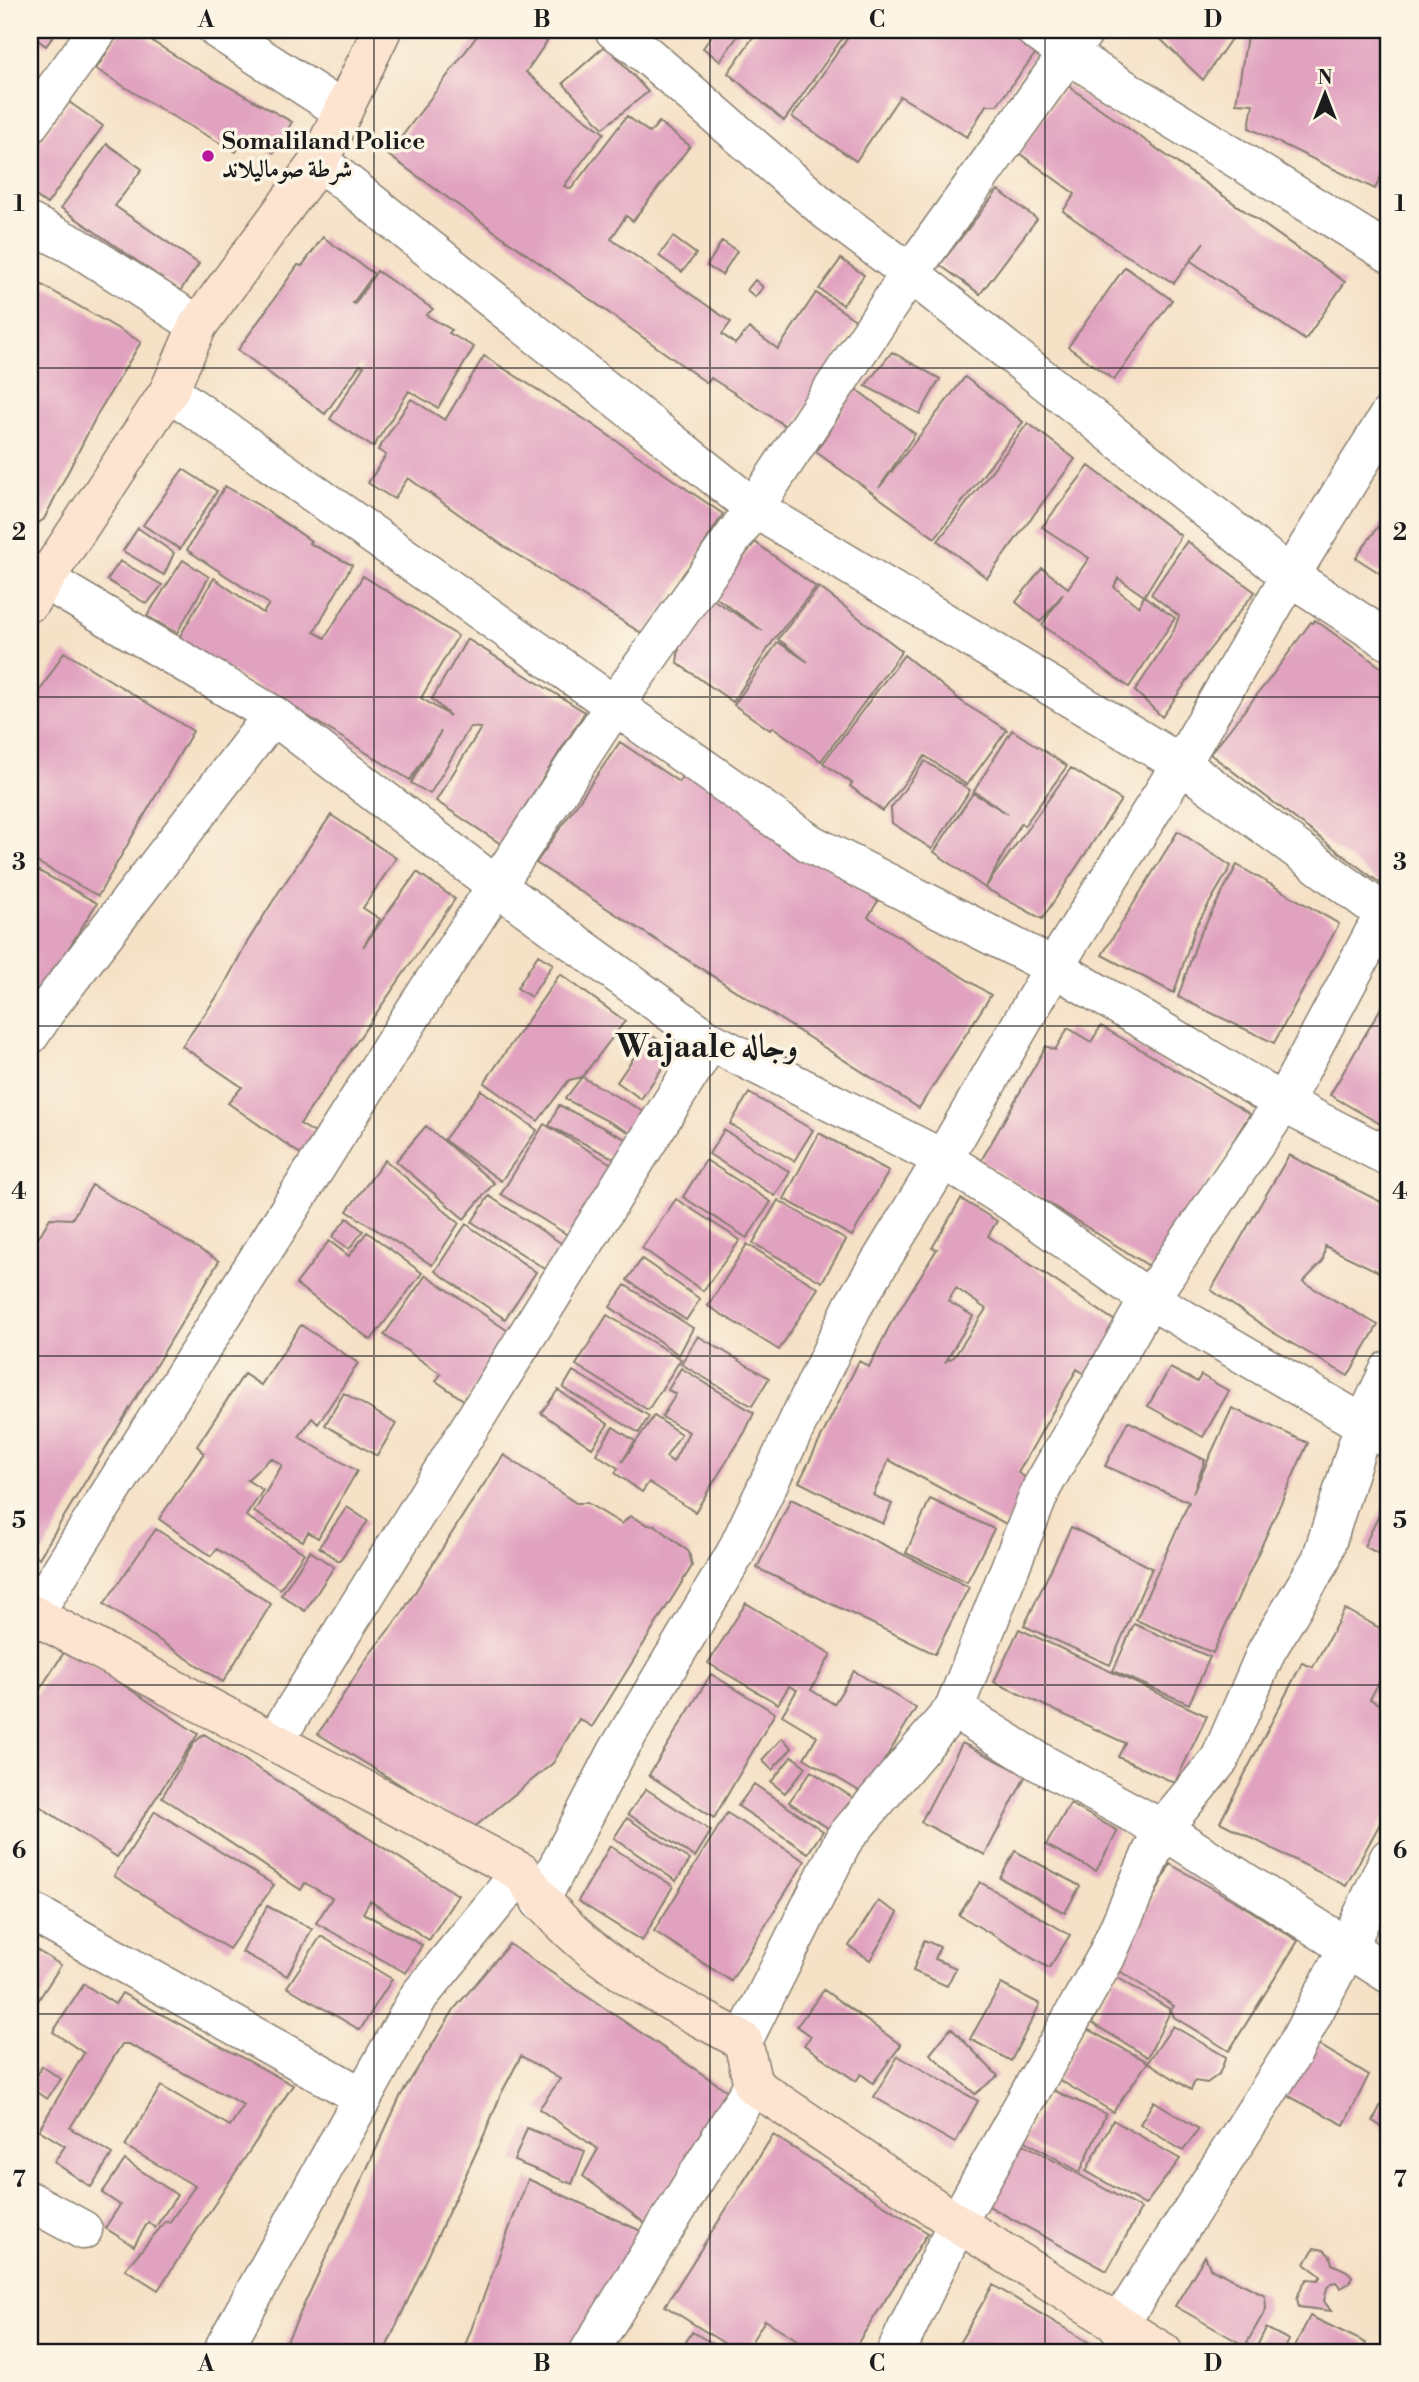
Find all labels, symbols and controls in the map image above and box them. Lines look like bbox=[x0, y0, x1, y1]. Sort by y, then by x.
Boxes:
text: A bbox=[197, 6, 215, 34]
text: B bbox=[533, 6, 551, 34]
text: C bbox=[869, 6, 885, 34]
text: D bbox=[1204, 6, 1222, 34]
north arrow bbox=[1290, 60, 1360, 130]
text: N bbox=[1317, 66, 1333, 90]
place label: Somaliland Police شرطة صوماليلاند bbox=[222, 127, 425, 185]
marker: Somaliland Police شرطة صوماليلاند bbox=[200, 148, 216, 164]
text: 1 bbox=[13, 190, 25, 218]
text: 1 bbox=[1394, 190, 1406, 218]
text: 2 bbox=[12, 519, 26, 547]
text: 2 bbox=[1393, 519, 1407, 547]
text: 3 bbox=[12, 849, 26, 877]
text: 3 bbox=[1393, 849, 1407, 877]
district label: Wajaale وجاله bbox=[615, 1027, 798, 1067]
text: 4 bbox=[11, 1178, 27, 1206]
text: 4 bbox=[1392, 1178, 1408, 1206]
text: 5 bbox=[12, 1507, 26, 1535]
text: 5 bbox=[1393, 1507, 1407, 1535]
text: 6 bbox=[12, 1837, 26, 1865]
text: 6 bbox=[1393, 1837, 1407, 1865]
text: 7 bbox=[12, 2166, 26, 2194]
text: 7 bbox=[1393, 2166, 1407, 2194]
text: A bbox=[197, 2350, 215, 2378]
text: B bbox=[533, 2350, 551, 2378]
text: C bbox=[869, 2350, 885, 2378]
text: D bbox=[1204, 2350, 1222, 2378]

